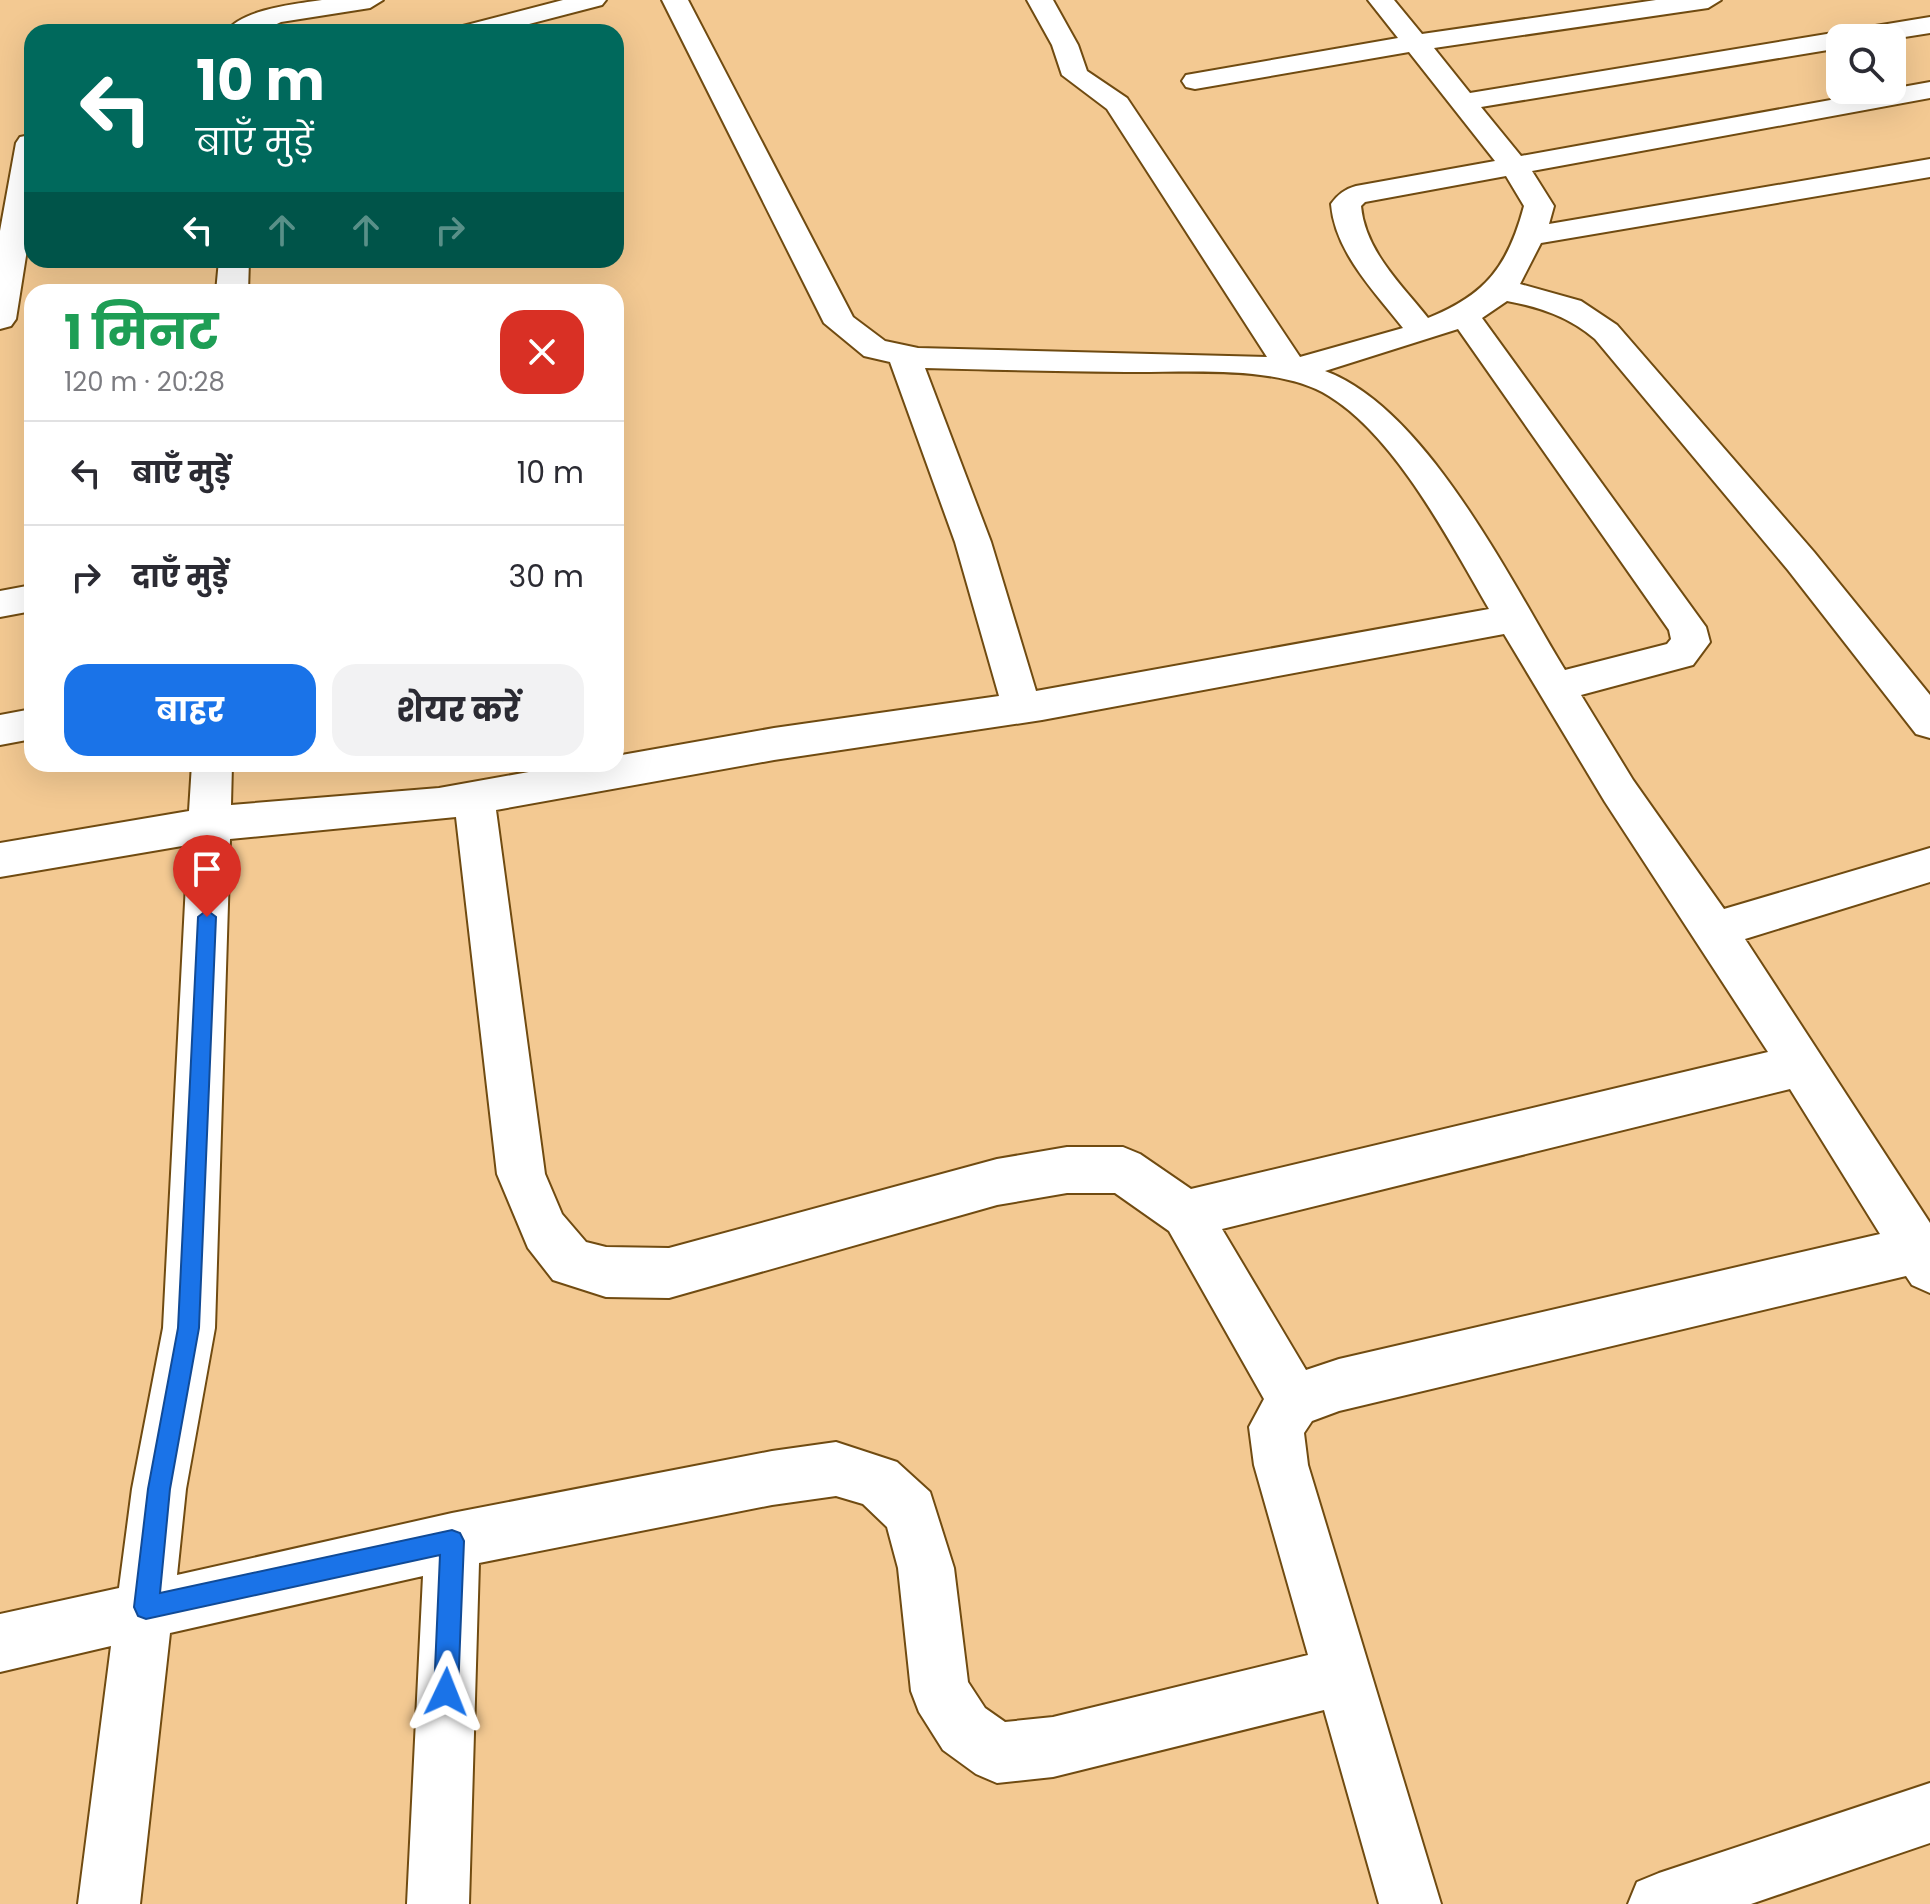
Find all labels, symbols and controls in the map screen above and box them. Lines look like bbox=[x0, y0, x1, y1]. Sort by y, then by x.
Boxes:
map controls bbox=[1826, 24, 1906, 104]
button: search bbox=[1826, 24, 1906, 104]
text: 10 m bbox=[196, 41, 325, 120]
icon: left bbox=[64, 56, 168, 160]
text: बाएँ मुड़ें bbox=[196, 117, 313, 168]
icon: left bbox=[176, 208, 220, 252]
icon: ahead bbox=[260, 208, 304, 252]
icon: ahead bbox=[344, 208, 388, 252]
icon: right bbox=[428, 208, 472, 252]
text: 1 मिनट bbox=[64, 299, 219, 366]
button: close bbox=[500, 310, 584, 394]
text: 120 m · 20:28 bbox=[64, 364, 225, 400]
icon: left bbox=[64, 451, 108, 495]
text: बाएँ मुड़ें bbox=[132, 451, 230, 494]
text: 10 m bbox=[517, 451, 584, 494]
icon: right bbox=[64, 555, 108, 599]
text: दाएँ मुड़ें bbox=[132, 555, 228, 598]
text: 30 m bbox=[509, 555, 584, 598]
button: बाहर bbox=[64, 664, 316, 756]
button: शेयर करें bbox=[332, 664, 584, 756]
pin bbox=[173, 835, 241, 917]
icon: arrive bbox=[185, 847, 229, 891]
position arrow bbox=[404, 1650, 488, 1734]

